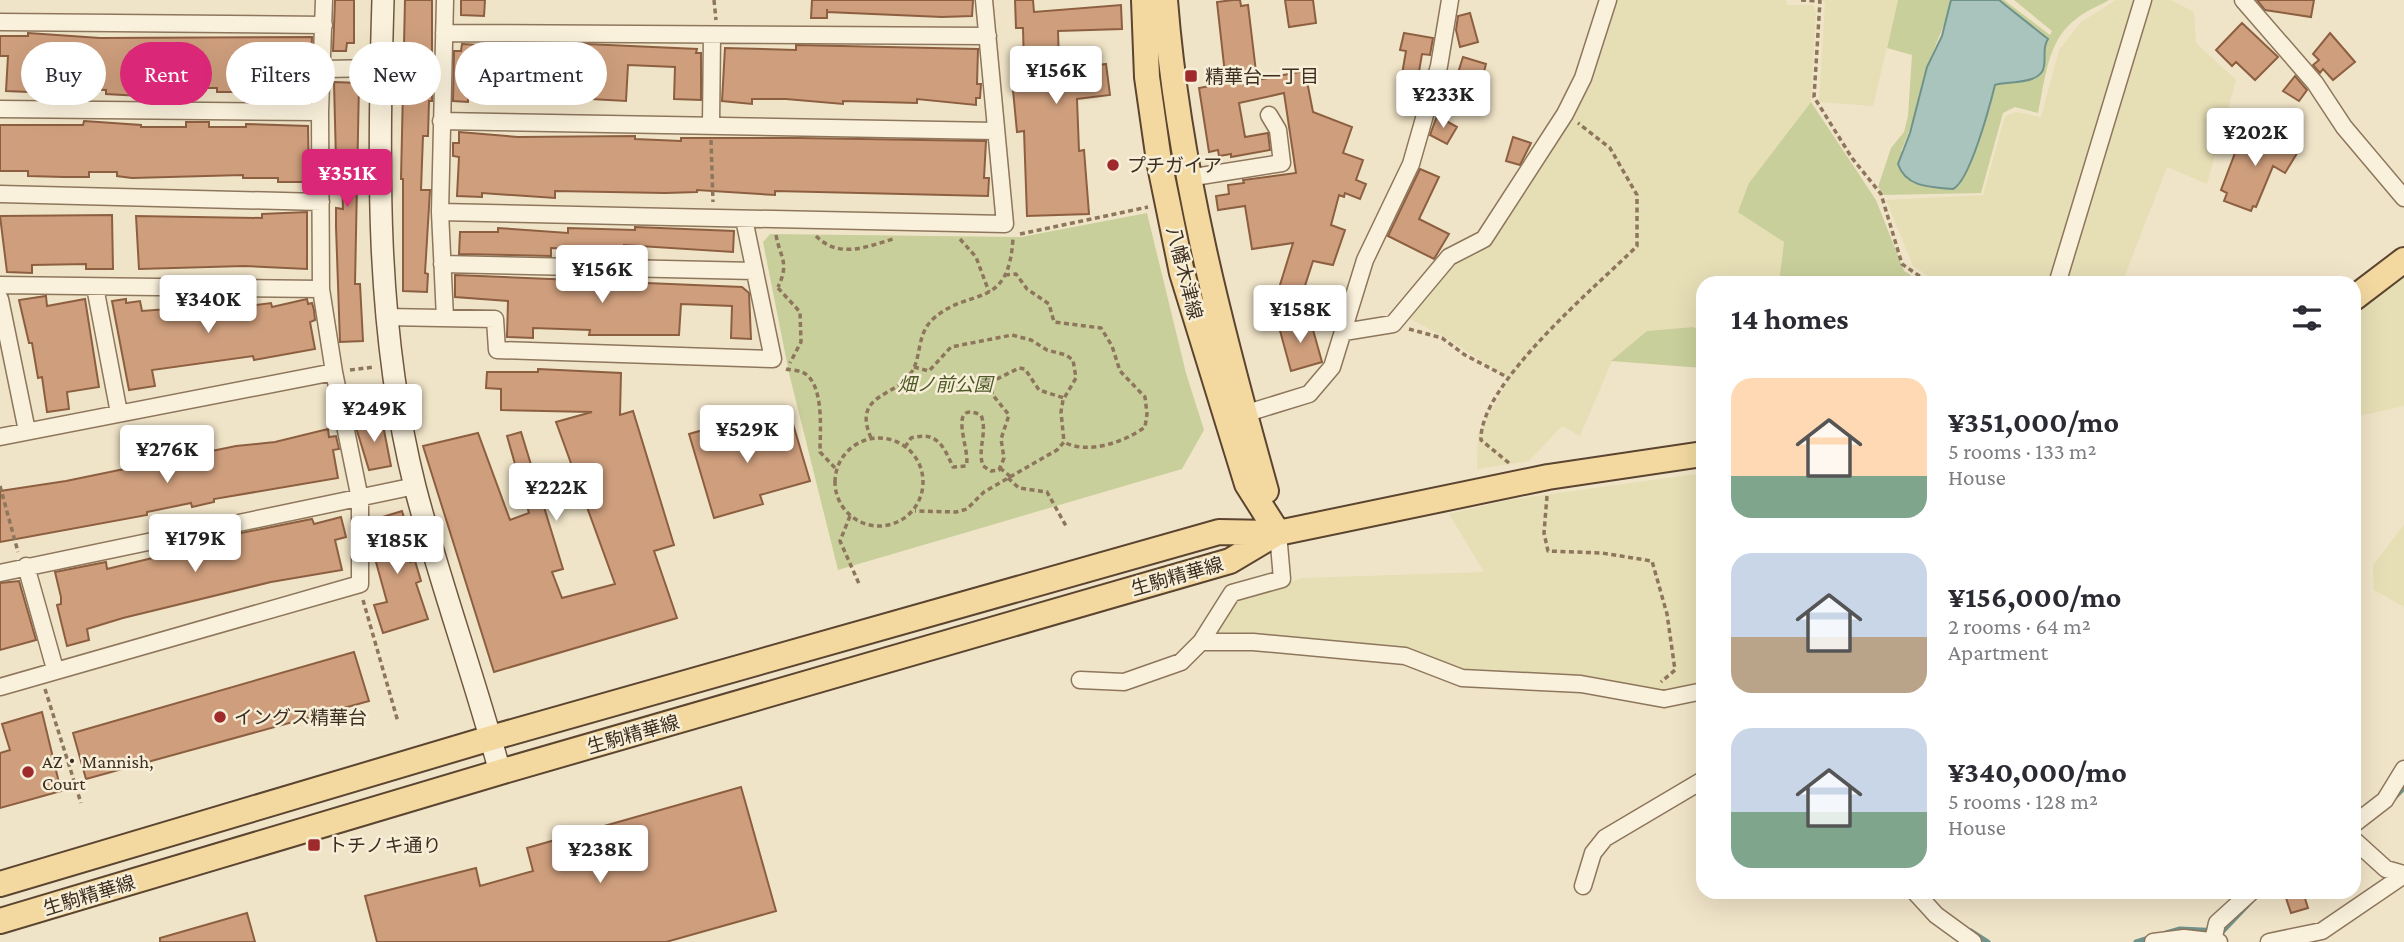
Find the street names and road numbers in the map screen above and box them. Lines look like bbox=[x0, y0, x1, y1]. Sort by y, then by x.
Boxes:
street label: 八幡木津線 bbox=[1163, 224, 1206, 322]
street label: 生駒精華線 bbox=[1129, 553, 1226, 600]
street label: 生駒精華線 bbox=[585, 711, 682, 758]
street label: 生駒精華線 bbox=[41, 872, 138, 919]

